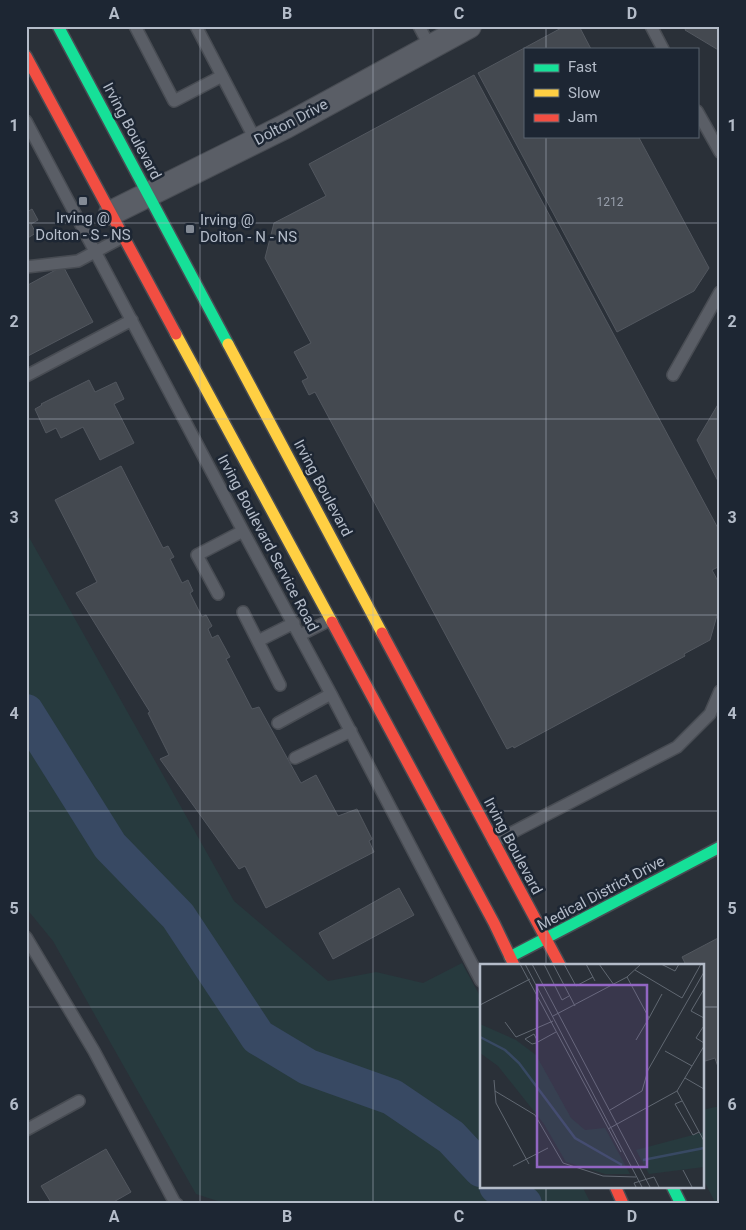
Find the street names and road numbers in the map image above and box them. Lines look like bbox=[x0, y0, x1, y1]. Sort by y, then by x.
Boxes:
street label: Irving Boulevard bbox=[99, 80, 165, 182]
street label: Dolton Drive bbox=[251, 95, 331, 149]
street label: Irving Boulevard bbox=[290, 437, 356, 539]
street label: Irving Boulevard Service Road bbox=[214, 452, 322, 634]
street label: Irving Boulevard bbox=[480, 795, 546, 897]
street label: Medical District Drive bbox=[534, 852, 668, 934]

